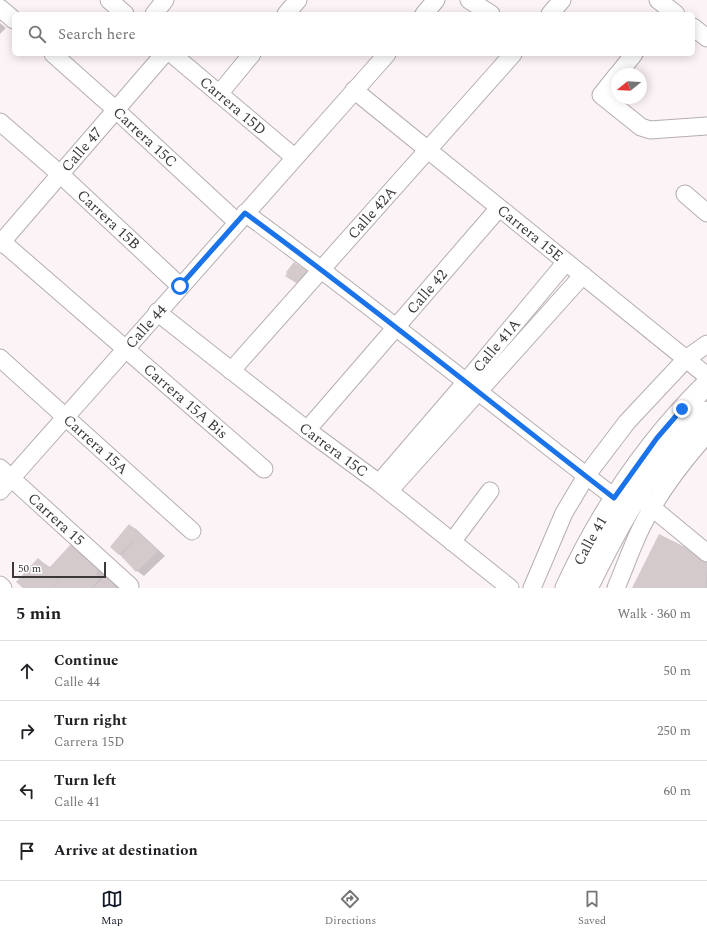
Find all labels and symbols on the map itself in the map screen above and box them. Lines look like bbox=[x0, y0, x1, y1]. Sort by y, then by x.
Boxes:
north arrow bbox=[611, 68, 647, 104]
street label: Carrera 15D bbox=[194, 71, 271, 141]
street label: Carrera 15C bbox=[107, 102, 182, 173]
street label: Calle 47 bbox=[56, 122, 108, 177]
street label: Calle 42A bbox=[342, 181, 402, 245]
street label: Carrera 15B bbox=[71, 184, 145, 255]
street label: Carrera 15E bbox=[492, 199, 568, 267]
street label: Calle 42 bbox=[401, 264, 453, 320]
route start bbox=[171, 277, 189, 295]
street label: Calle 44 bbox=[120, 299, 173, 354]
street label: Calle 41A bbox=[467, 314, 526, 378]
street label: Carrera 15A Bis bbox=[138, 358, 233, 445]
route end bbox=[673, 400, 691, 418]
street label: Carrera 15A bbox=[58, 409, 133, 480]
street label: Carrera 15C bbox=[294, 417, 373, 483]
street label: Carrera 15 bbox=[22, 488, 89, 551]
street label: Calle 41 bbox=[568, 512, 613, 570]
scale bar bbox=[12, 560, 106, 579]

